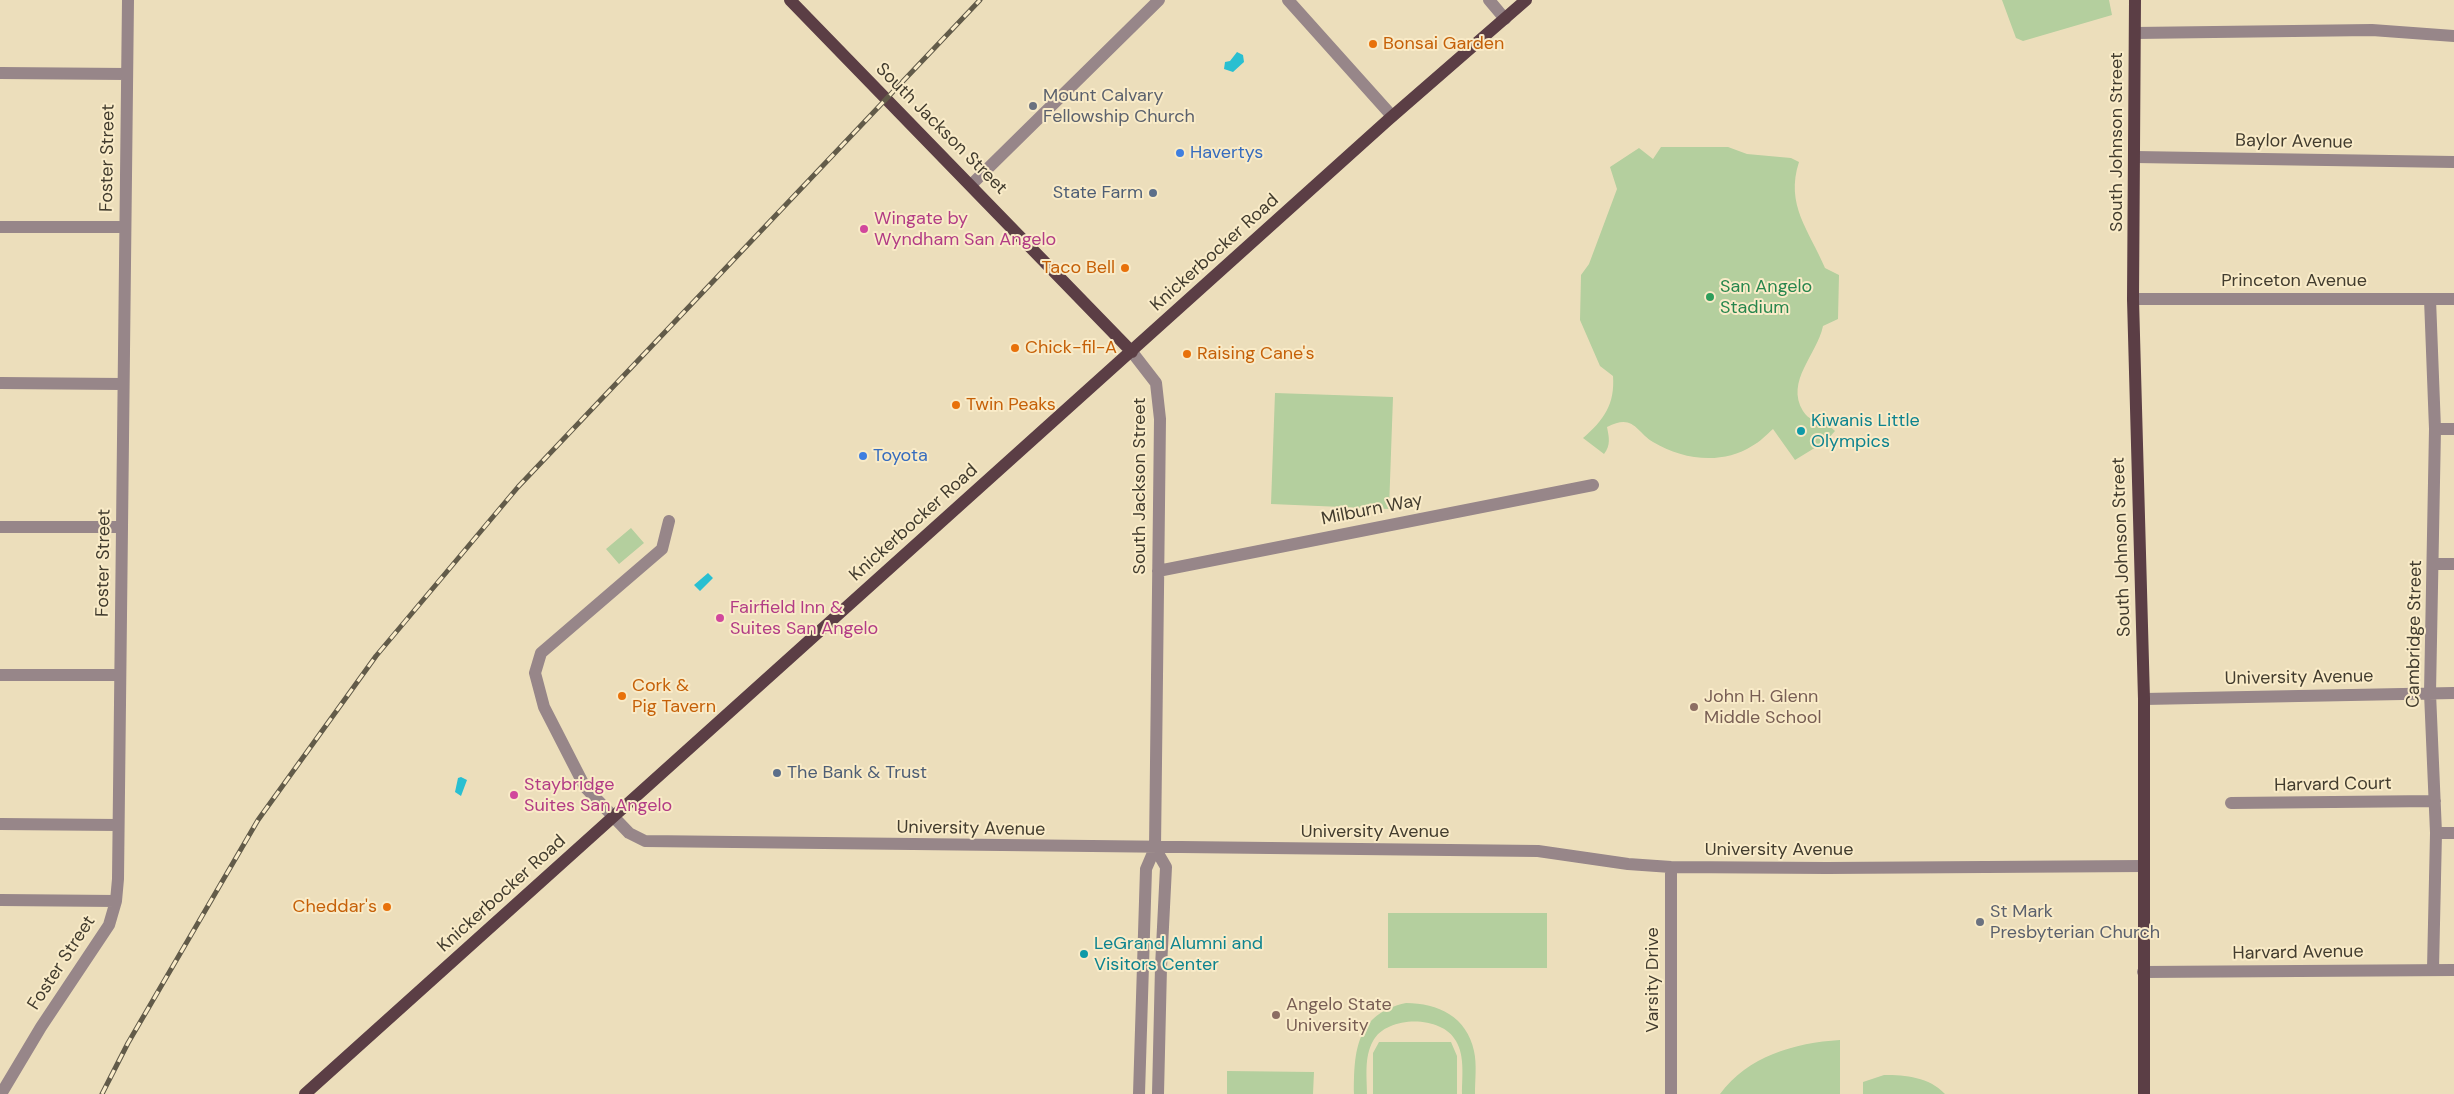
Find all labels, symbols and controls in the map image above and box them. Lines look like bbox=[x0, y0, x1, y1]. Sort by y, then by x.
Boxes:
place label: Bonsai Garden bbox=[1383, 33, 1504, 55]
marker: Bonsai Garden bbox=[1367, 38, 1379, 50]
street label: South Johnson Street bbox=[2106, 52, 2128, 232]
street label: South Jackson Street bbox=[871, 59, 1011, 199]
place label: Mount Calvary Fellowship Church bbox=[1043, 85, 1195, 128]
marker: Mount Calvary Fellowship Church bbox=[1027, 100, 1039, 112]
street label: Foster Street bbox=[96, 104, 120, 212]
street label: Baylor Avenue bbox=[2235, 130, 2353, 154]
place label: Havertys bbox=[1190, 142, 1263, 164]
marker: Havertys bbox=[1174, 147, 1186, 159]
place label: State Farm bbox=[1053, 182, 1143, 204]
marker: State Farm bbox=[1147, 187, 1159, 199]
street label: Knickerbocker Road bbox=[1146, 190, 1284, 316]
place label: Wingate by Wyndham San Angelo bbox=[874, 208, 1056, 250]
marker: Wingate by Wyndham San Angelo bbox=[858, 223, 870, 235]
place label: Taco Bell bbox=[1042, 257, 1115, 279]
marker: Taco Bell bbox=[1119, 262, 1131, 274]
street label: Princeton Avenue bbox=[2221, 270, 2367, 292]
place label: San Angelo Stadium bbox=[1720, 276, 1812, 318]
marker: San Angelo Stadium bbox=[1704, 291, 1716, 303]
place label: Chick-fil-A bbox=[1025, 337, 1117, 359]
marker: Chick-fil-A bbox=[1009, 342, 1021, 354]
place label: Raising Cane's bbox=[1197, 343, 1314, 365]
marker: Raising Cane's bbox=[1181, 348, 1193, 360]
place label: Twin Peaks bbox=[966, 394, 1056, 416]
street label: South Jackson Street bbox=[1129, 397, 1151, 575]
marker: Twin Peaks bbox=[950, 399, 962, 411]
place label: Kiwanis Little Olympics bbox=[1811, 410, 1920, 452]
marker: Kiwanis Little Olympics bbox=[1795, 425, 1807, 437]
place label: Toyota bbox=[873, 445, 928, 467]
marker: Toyota bbox=[857, 450, 869, 462]
street label: South Johnson Street bbox=[2108, 457, 2136, 637]
street label: Knickerbocker Road bbox=[845, 460, 983, 586]
street label: Milburn Way bbox=[1319, 490, 1425, 530]
street label: Foster Street bbox=[92, 509, 116, 617]
street label: Cambridge Street bbox=[2403, 560, 2427, 708]
place label: Fairfield Inn & Suites San Angelo bbox=[730, 597, 878, 640]
marker: Fairfield Inn & Suites San Angelo bbox=[714, 612, 726, 624]
street label: University Avenue bbox=[2224, 666, 2374, 690]
place label: Cork & Pig Tavern bbox=[632, 675, 716, 718]
place label: John H. Glenn Middle School bbox=[1704, 686, 1822, 729]
marker: Cork & Pig Tavern bbox=[616, 690, 628, 702]
marker: John H. Glenn Middle School bbox=[1688, 701, 1700, 713]
place label: The Bank & Trust bbox=[787, 762, 927, 784]
marker: The Bank & Trust bbox=[771, 767, 783, 779]
street label: Harvard Court bbox=[2274, 773, 2392, 797]
place label: Staybridge Suites San Angelo bbox=[524, 774, 672, 816]
marker: Staybridge Suites San Angelo bbox=[508, 789, 520, 801]
street label: University Avenue bbox=[896, 817, 1046, 841]
street label: University Avenue bbox=[1301, 821, 1449, 843]
street label: Knickerbocker Road bbox=[433, 831, 571, 957]
street label: University Avenue bbox=[1705, 839, 1853, 861]
place label: Cheddar's bbox=[293, 896, 377, 918]
marker: Cheddar's bbox=[381, 901, 393, 913]
place label: St Mark Presbyterian Church bbox=[1990, 901, 2160, 944]
street label: Foster Street bbox=[24, 912, 100, 1014]
marker: St Mark Presbyterian Church bbox=[1974, 916, 1986, 928]
street label: Varsity Drive bbox=[1642, 927, 1664, 1033]
place label: LeGrand Alumni and Visitors Center bbox=[1094, 933, 1263, 976]
street label: Harvard Avenue bbox=[2232, 941, 2364, 965]
marker: LeGrand Alumni and Visitors Center bbox=[1078, 948, 1090, 960]
place label: Angelo State University bbox=[1286, 994, 1392, 1036]
marker: Angelo State University bbox=[1270, 1009, 1282, 1021]

